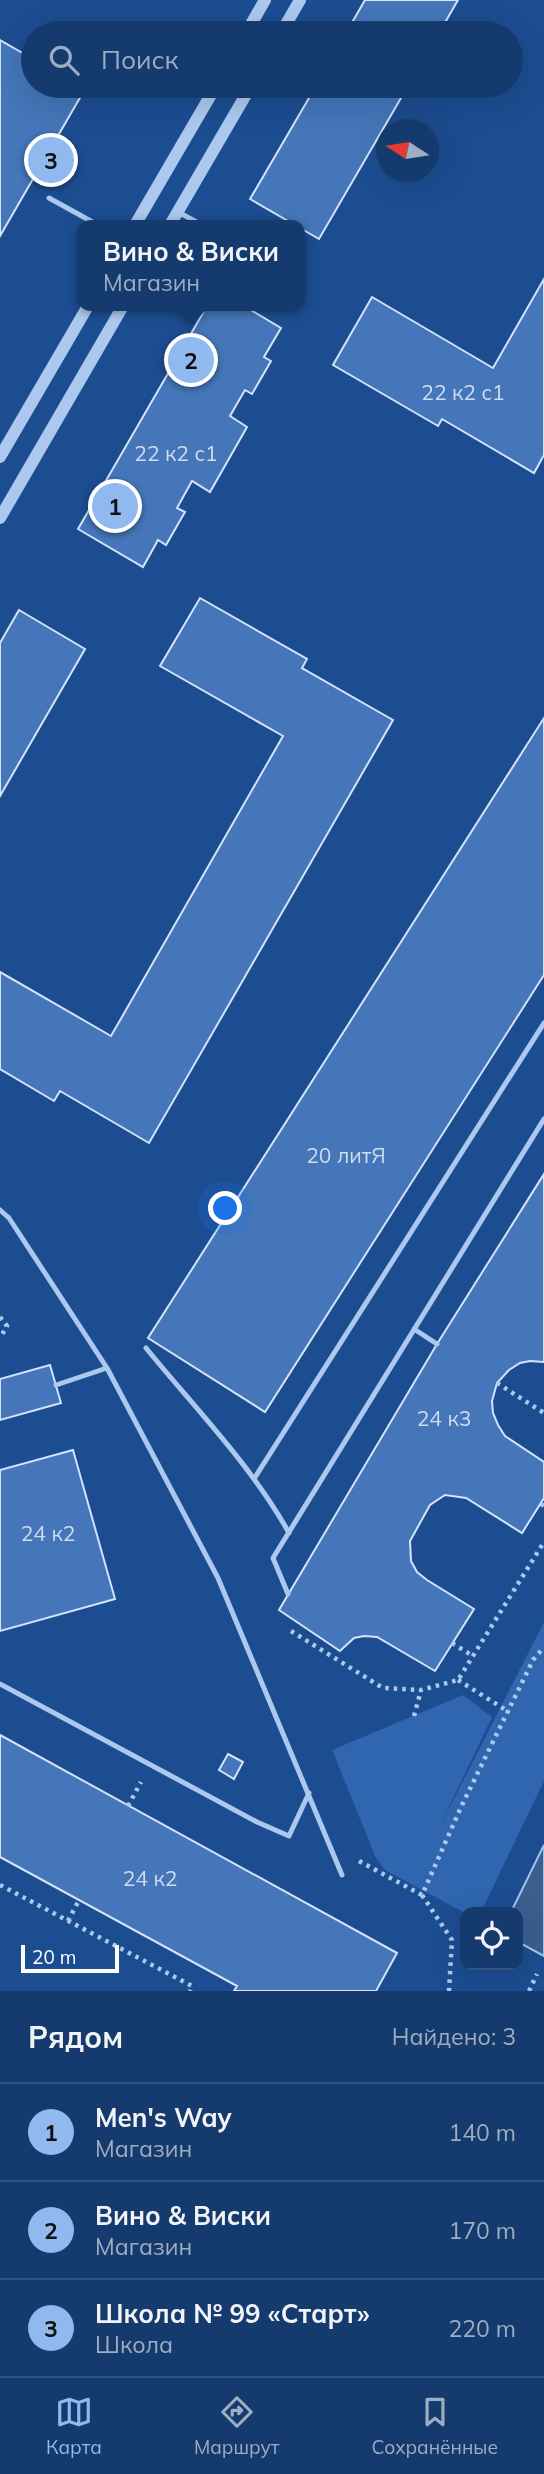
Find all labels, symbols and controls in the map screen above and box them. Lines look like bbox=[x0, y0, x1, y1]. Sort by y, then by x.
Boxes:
search box bbox=[21, 21, 523, 98]
icon: search bbox=[45, 41, 83, 79]
text: Поиск bbox=[101, 43, 179, 76]
north arrow bbox=[376, 119, 439, 182]
pin: 3 bbox=[28, 134, 74, 186]
popup bbox=[77, 220, 305, 311]
text: Вино & Виски bbox=[103, 235, 279, 268]
text: Магазин bbox=[103, 268, 200, 297]
pin: 2 bbox=[168, 334, 214, 386]
house number: 22 к2 с1 bbox=[421, 379, 505, 405]
house number: 22 к2 с1 bbox=[134, 440, 218, 466]
pin: 1 bbox=[92, 480, 138, 532]
house number: 20 литЯ bbox=[306, 1142, 386, 1168]
your location bbox=[208, 1191, 242, 1225]
house number: 24 к3 bbox=[417, 1405, 471, 1431]
house number: 24 к2 bbox=[21, 1520, 75, 1546]
house number: 24 к2 bbox=[123, 1865, 177, 1891]
map controls bbox=[460, 1907, 523, 1970]
button: locate bbox=[460, 1907, 523, 1970]
scale bar bbox=[21, 1942, 119, 1974]
text: 20 m bbox=[32, 1945, 76, 1969]
text: Рядом bbox=[28, 2018, 123, 2056]
text: Найдено: 3 bbox=[392, 2022, 516, 2051]
text: Men's Way bbox=[95, 2101, 232, 2134]
text: 1 bbox=[44, 2118, 58, 2147]
text: 140 m bbox=[448, 2118, 516, 2147]
text: Магазин bbox=[95, 2134, 192, 2163]
text: Вино & Виски bbox=[95, 2199, 271, 2232]
text: 2 bbox=[44, 2216, 58, 2245]
text: 170 m bbox=[448, 2216, 516, 2245]
text: Магазин bbox=[95, 2232, 192, 2261]
text: Школа № 99 «Старт» bbox=[95, 2297, 370, 2330]
text: 3 bbox=[44, 2314, 58, 2343]
text: 220 m bbox=[448, 2314, 516, 2343]
text: Школа bbox=[95, 2330, 173, 2359]
tab: Карта bbox=[46, 2393, 102, 2459]
tab: Маршрут bbox=[194, 2393, 279, 2459]
tab: Сохранённые bbox=[371, 2393, 498, 2459]

